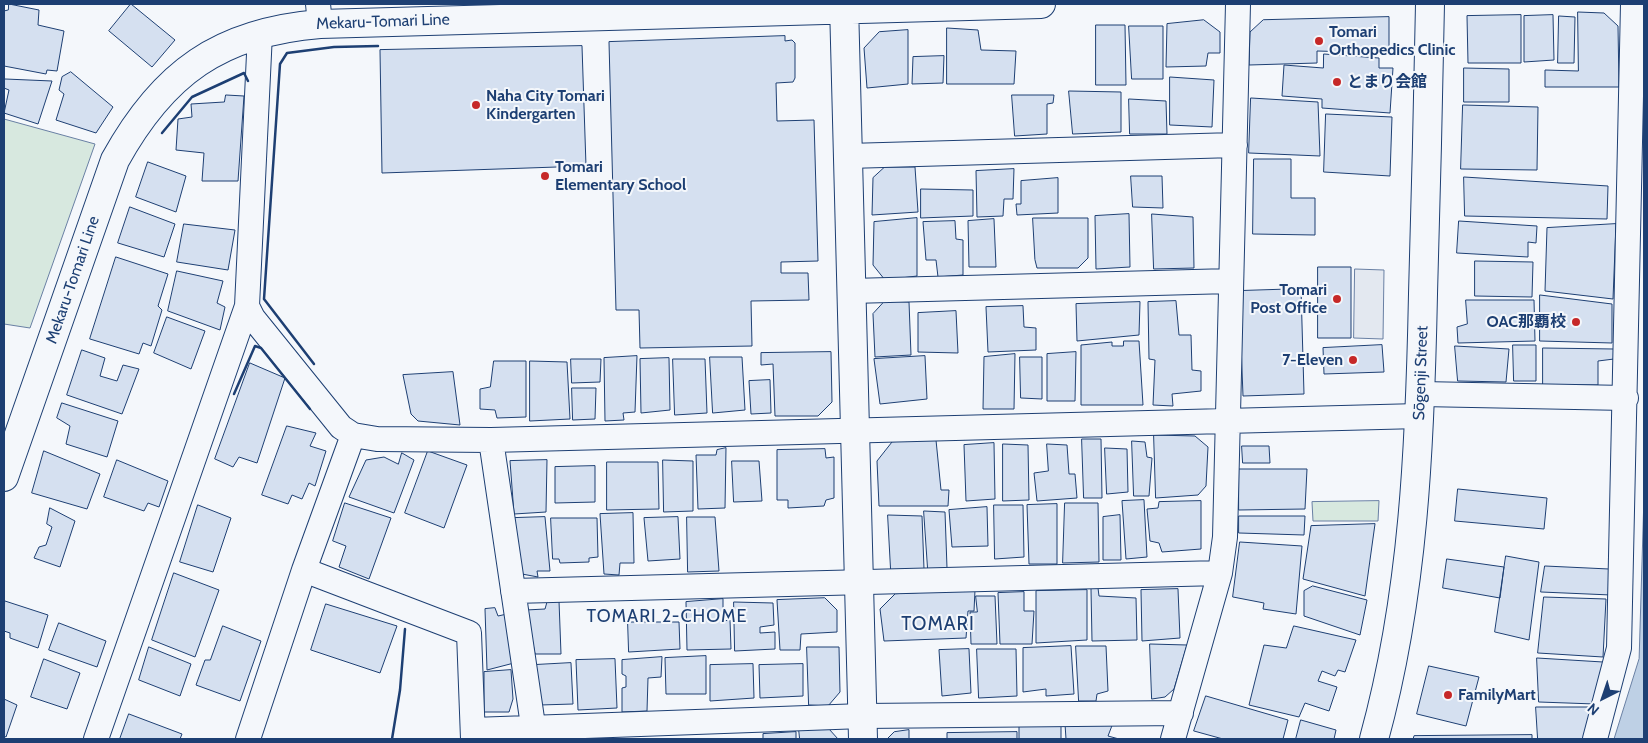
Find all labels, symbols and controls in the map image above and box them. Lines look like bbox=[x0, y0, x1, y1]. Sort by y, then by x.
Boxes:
street label: Mekaru-Tomari Line bbox=[316, 10, 450, 34]
place label: Tomari Orthopedics Clinic bbox=[1329, 22, 1456, 60]
marker: Tomari Orthopedics Clinic bbox=[1313, 35, 1325, 47]
place label: とまり会館 bbox=[1347, 72, 1427, 92]
marker: とまり会館 bbox=[1331, 76, 1343, 88]
place label: Naha City Tomari Kindergarten bbox=[486, 86, 605, 124]
marker: Naha City Tomari Kindergarten bbox=[470, 99, 482, 111]
place label: Tomari Elementary School bbox=[555, 157, 686, 195]
marker: Tomari Elementary School bbox=[539, 170, 551, 182]
street label: Mekaru-Tomari Line bbox=[42, 214, 104, 346]
place label: Tomari Post Office bbox=[1250, 280, 1327, 318]
marker: Tomari Post Office bbox=[1331, 293, 1343, 305]
place label: OAC那覇校 bbox=[1486, 312, 1566, 332]
marker: OAC那覇校 bbox=[1570, 316, 1582, 328]
street label: Sōgenji Street bbox=[1410, 325, 1432, 421]
place label: 7-Eleven bbox=[1282, 350, 1343, 370]
marker: 7-Eleven bbox=[1347, 354, 1359, 366]
district label: TOMARI 2-CHOME bbox=[585, 606, 749, 628]
district label: TOMARI bbox=[900, 613, 976, 635]
north arrow bbox=[1578, 673, 1628, 723]
place label: FamilyMart bbox=[1458, 685, 1536, 705]
marker: FamilyMart bbox=[1442, 689, 1454, 701]
text: N bbox=[1584, 699, 1603, 719]

